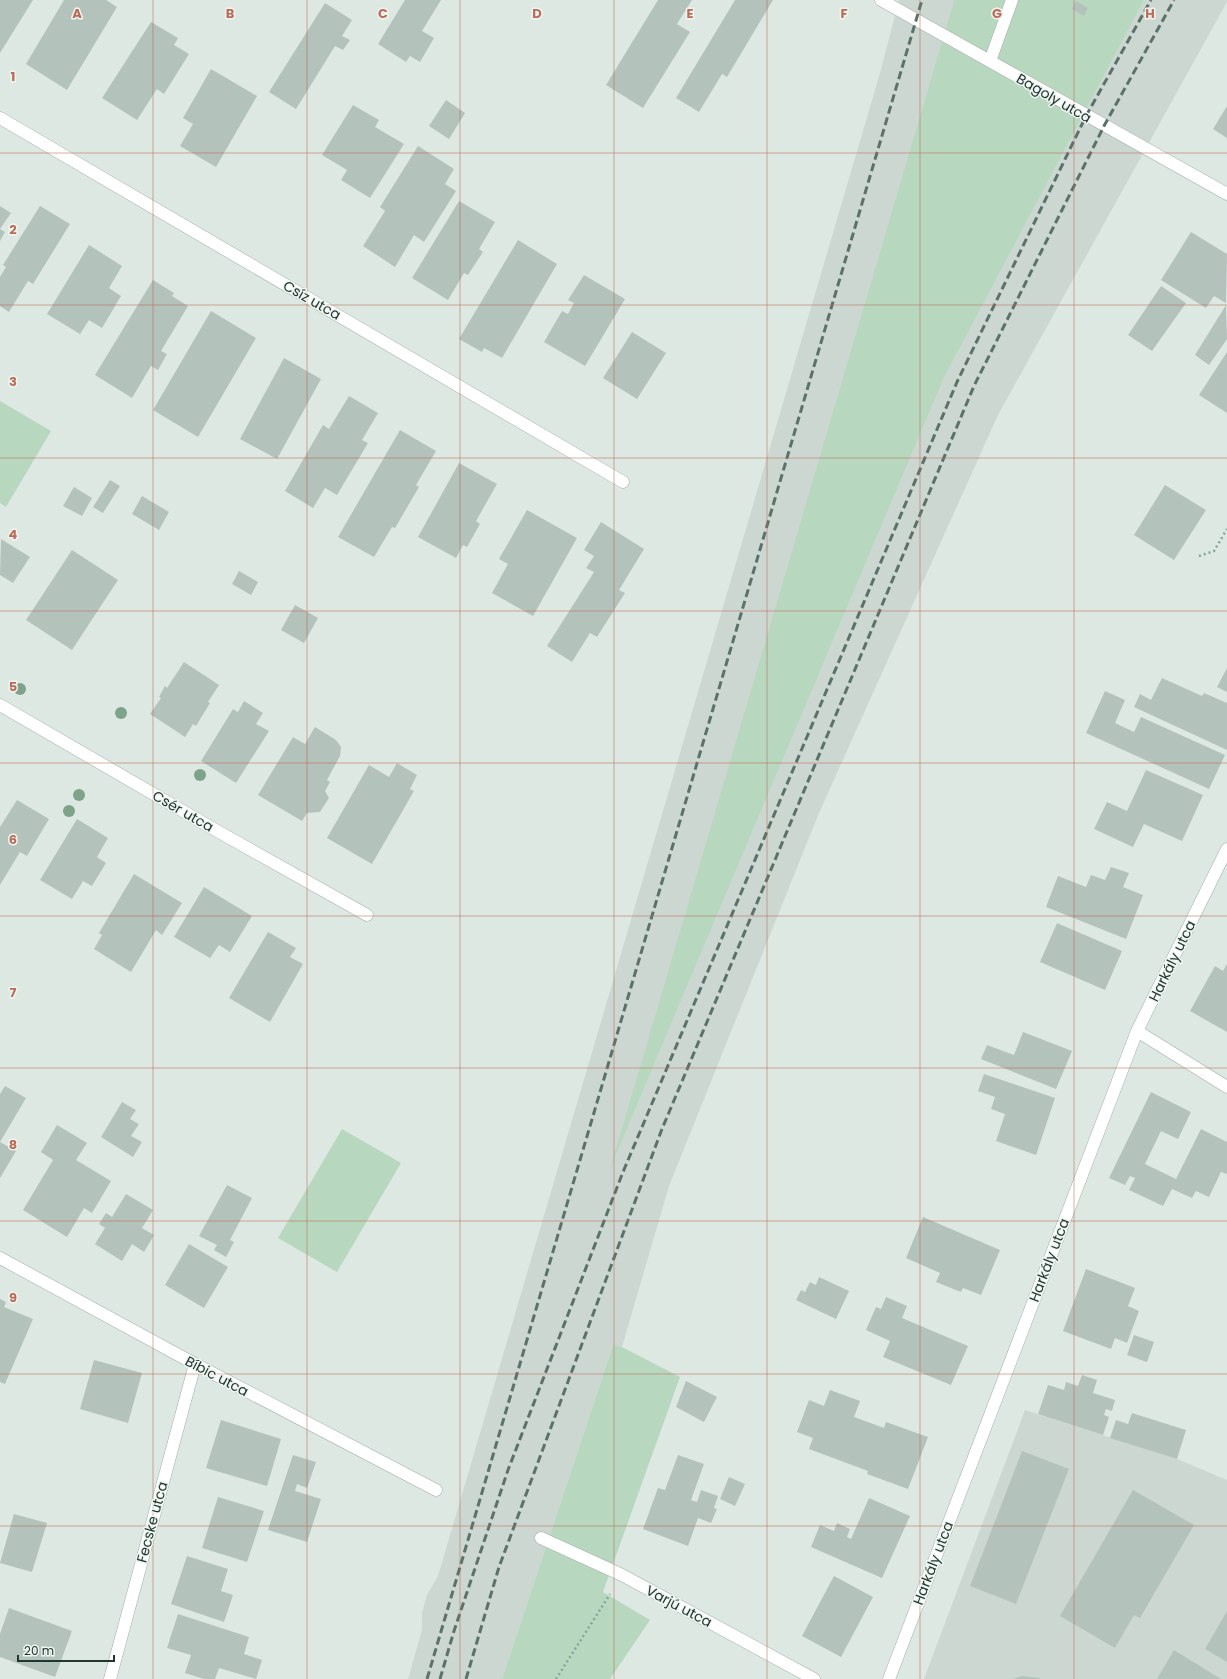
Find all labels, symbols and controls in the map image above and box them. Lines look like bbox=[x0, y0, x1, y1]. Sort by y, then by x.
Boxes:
text: A bbox=[72, 4, 82, 23]
text: B bbox=[226, 4, 235, 23]
text: C bbox=[378, 4, 388, 23]
text: D bbox=[532, 4, 542, 23]
text: E bbox=[686, 4, 694, 23]
text: F bbox=[840, 4, 848, 23]
text: G bbox=[992, 4, 1002, 23]
text: H bbox=[1145, 4, 1155, 23]
text: 1 bbox=[11, 67, 15, 86]
street label: Bagoly utca bbox=[1013, 68, 1095, 128]
text: 2 bbox=[9, 220, 17, 239]
street label: Csíz utca bbox=[279, 275, 345, 325]
text: 3 bbox=[9, 372, 17, 391]
text: 4 bbox=[9, 525, 18, 544]
text: 5 bbox=[9, 677, 17, 696]
street label: Csér utca bbox=[149, 785, 217, 837]
text: 6 bbox=[9, 830, 17, 849]
street label: Harkály utca bbox=[1144, 917, 1200, 1005]
text: 7 bbox=[10, 983, 17, 1002]
text: 8 bbox=[9, 1135, 17, 1154]
street label: Harkály utca bbox=[1024, 1215, 1074, 1305]
text: 9 bbox=[9, 1288, 17, 1307]
street label: Bíbic utca bbox=[182, 1351, 252, 1401]
street label: Fecske utca bbox=[132, 1479, 172, 1565]
street label: Harkály utca bbox=[908, 1518, 958, 1608]
street label: Varjú utca bbox=[642, 1580, 716, 1632]
scale bar bbox=[18, 1637, 114, 1663]
text: 20 m bbox=[24, 1642, 54, 1659]

